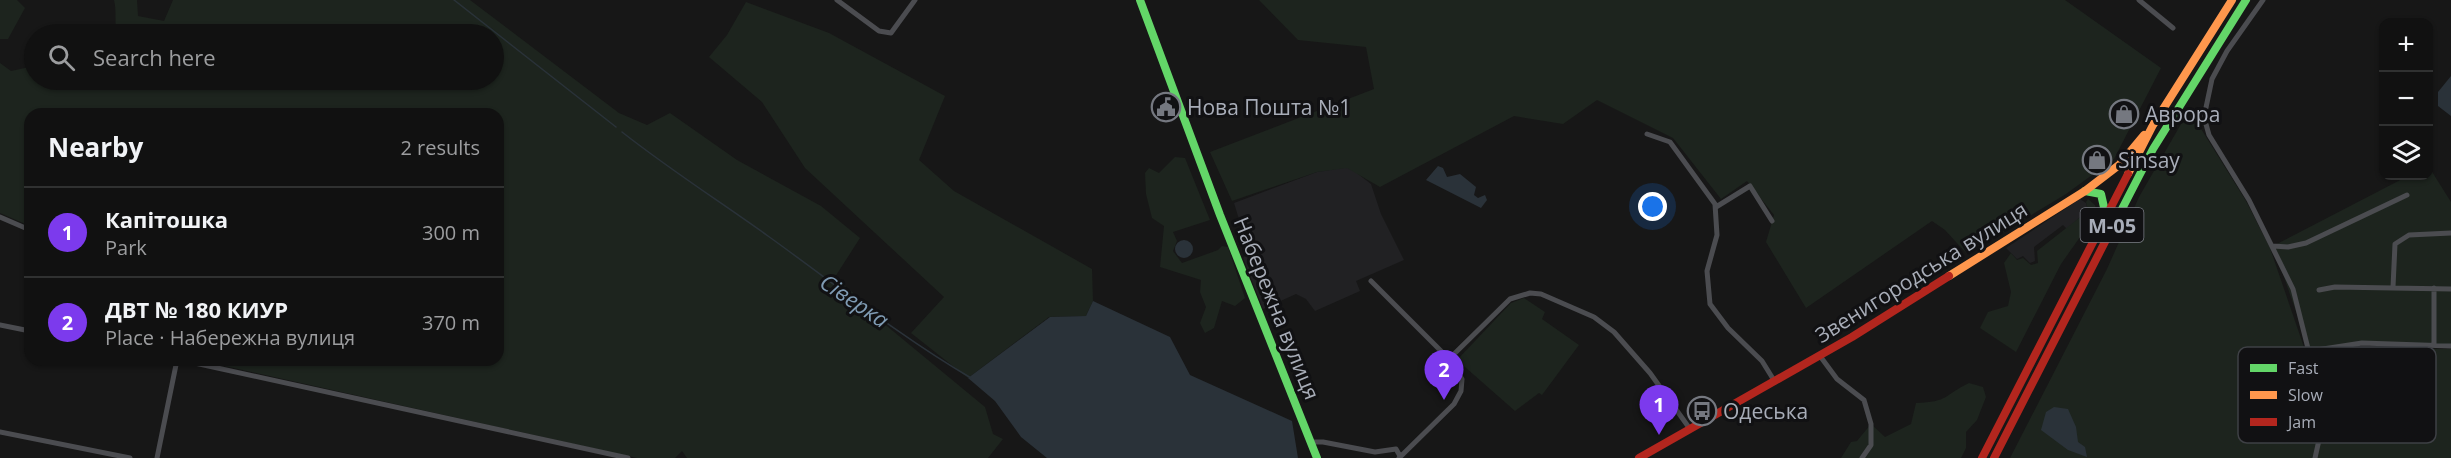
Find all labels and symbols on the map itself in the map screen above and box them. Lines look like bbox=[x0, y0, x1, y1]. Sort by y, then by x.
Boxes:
public building icon: Нова Пошта №1 bbox=[1150, 91, 1182, 123]
place label: Нова Пошта №1 bbox=[1187, 93, 1351, 121]
shop icon: Аврора bbox=[2108, 98, 2140, 130]
place label: Аврора bbox=[2145, 100, 2220, 128]
shop icon: Sinsay bbox=[2081, 144, 2113, 176]
place label: Sinsay bbox=[2118, 146, 2180, 174]
your location bbox=[1638, 192, 1667, 221]
street label: Звенигородська вулиця bbox=[1810, 195, 2032, 349]
road number: М-05 bbox=[2080, 208, 2144, 242]
street label: Набережна вулиця bbox=[1228, 213, 1326, 403]
water label: Сіверка bbox=[815, 266, 895, 334]
legend bbox=[2238, 347, 2436, 443]
pin: 2 bbox=[1424, 350, 1464, 400]
text: Fast bbox=[2288, 357, 2319, 379]
text: Slow bbox=[2288, 384, 2323, 406]
pin: 1 bbox=[1640, 386, 1678, 435]
bus stop icon: Одеська bbox=[1686, 395, 1718, 427]
place label: Одеська bbox=[1723, 397, 1808, 425]
text: Jam bbox=[2286, 411, 2316, 433]

